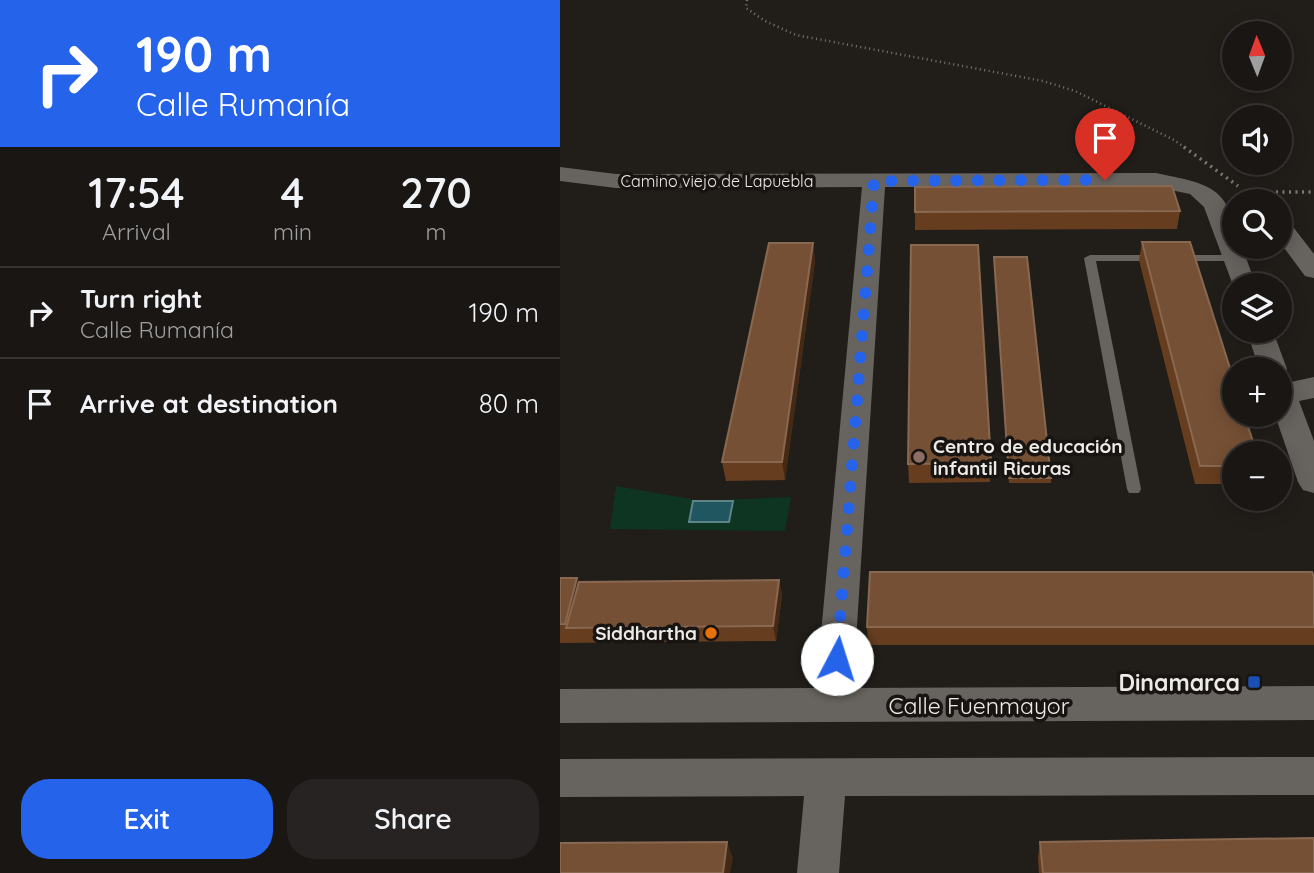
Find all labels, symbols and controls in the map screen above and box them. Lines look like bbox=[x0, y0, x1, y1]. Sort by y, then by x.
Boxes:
north arrow bbox=[1222, 21, 1292, 91]
map controls bbox=[1222, 21, 1292, 511]
text: 190 m bbox=[136, 23, 272, 84]
icon: right bbox=[21, 28, 112, 119]
text: Calle Rumanía bbox=[136, 84, 350, 124]
button: sound bbox=[1222, 105, 1292, 175]
pin bbox=[1075, 108, 1135, 180]
icon: arrive bbox=[1086, 119, 1124, 157]
text: 17:54 bbox=[88, 166, 185, 219]
text: 4 bbox=[281, 166, 304, 219]
text: 270 bbox=[400, 166, 472, 219]
street label: Camino viejo de Lapuebla bbox=[621, 171, 813, 191]
button: search bbox=[1222, 189, 1292, 259]
text: Arrival bbox=[102, 217, 171, 246]
text: min bbox=[273, 217, 312, 246]
text: m bbox=[426, 217, 447, 246]
button: layers bbox=[1222, 273, 1292, 343]
text: Turn right bbox=[80, 282, 202, 315]
icon: right bbox=[21, 294, 59, 332]
text: 190 m bbox=[469, 296, 539, 329]
text: Calle Rumanía bbox=[80, 315, 234, 344]
button: + bbox=[1222, 357, 1292, 427]
icon: arrive bbox=[21, 385, 59, 423]
text: Arrive at destination bbox=[80, 387, 338, 420]
text: 80 m bbox=[479, 387, 539, 420]
place label: Centro de educación infantil Ricuras bbox=[933, 434, 1123, 480]
button: − bbox=[1222, 441, 1292, 511]
marker: Centro de educación infantil Ricuras bbox=[911, 449, 927, 465]
place label: Siddhartha bbox=[595, 621, 697, 645]
position arrow bbox=[800, 622, 874, 696]
marker: Siddhartha bbox=[703, 625, 719, 641]
place label: Dinamarca bbox=[1118, 668, 1240, 697]
marker: Dinamarca bbox=[1246, 674, 1262, 690]
street label: Calle Fuenmayor bbox=[888, 691, 1070, 720]
button: Exit bbox=[21, 779, 273, 859]
button: Share bbox=[287, 779, 539, 859]

